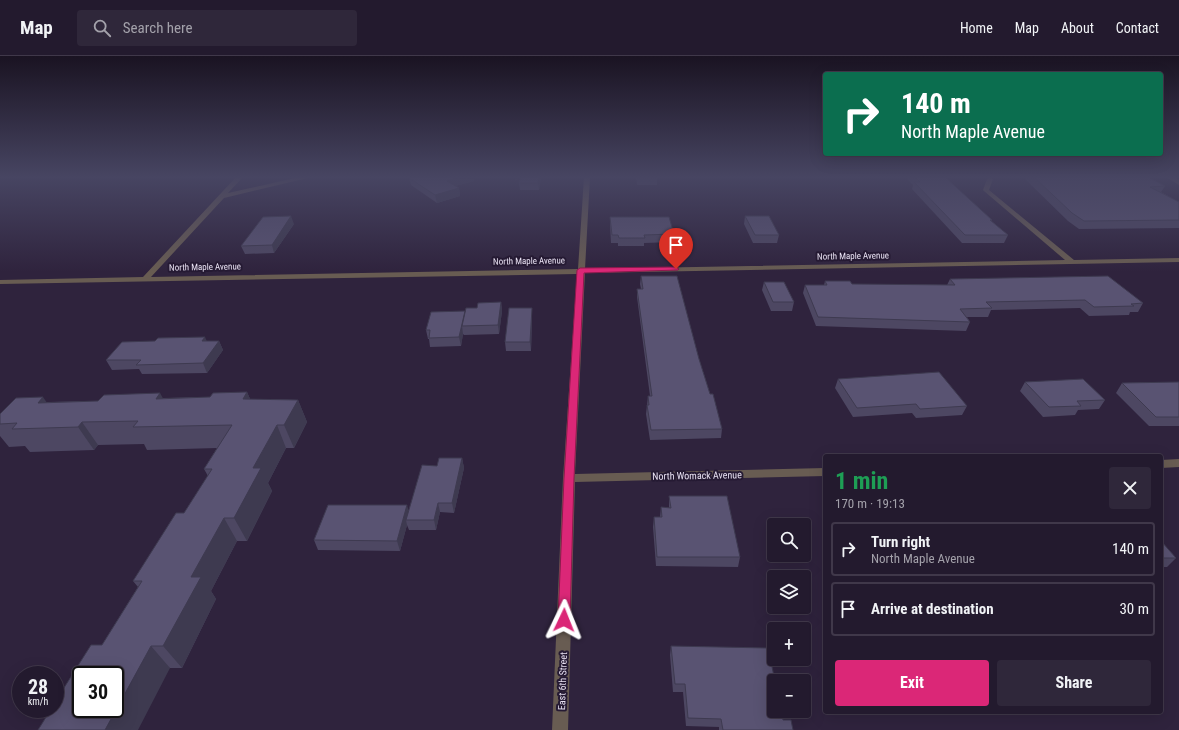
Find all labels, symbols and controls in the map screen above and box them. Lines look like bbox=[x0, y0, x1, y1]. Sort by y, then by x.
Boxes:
search box bbox=[77, 10, 357, 46]
text: Map bbox=[20, 16, 53, 39]
icon: search bbox=[91, 17, 113, 39]
text: Search here bbox=[123, 19, 193, 37]
text: Home bbox=[960, 20, 993, 36]
text: Map bbox=[1015, 20, 1039, 36]
text: About bbox=[1061, 20, 1094, 36]
text: Contact bbox=[1116, 20, 1159, 36]
text: 140 m bbox=[901, 87, 971, 120]
icon: right bbox=[835, 88, 887, 140]
text: North Maple Avenue bbox=[901, 121, 1045, 142]
pin bbox=[659, 228, 693, 269]
icon: arrive bbox=[665, 234, 687, 256]
street label: North Maple Avenue bbox=[817, 250, 889, 262]
street label: North Maple Avenue bbox=[493, 255, 565, 267]
street label: North Maple Avenue bbox=[169, 261, 241, 273]
text: 1 min bbox=[835, 467, 888, 495]
button: close bbox=[1109, 467, 1151, 509]
street label: North Womack Avenue bbox=[652, 469, 742, 482]
text: 170 m · 19:13 bbox=[835, 496, 905, 511]
map controls bbox=[767, 518, 811, 718]
button: search bbox=[767, 518, 811, 562]
text: Turn right bbox=[871, 533, 930, 551]
icon: right bbox=[837, 538, 859, 560]
text: 140 m bbox=[1112, 540, 1149, 558]
text: North Maple Avenue bbox=[871, 551, 975, 566]
button: layers bbox=[767, 570, 811, 614]
icon: arrive bbox=[837, 598, 859, 620]
position arrow bbox=[543, 599, 585, 641]
text: Arrive at destination bbox=[871, 600, 994, 618]
text: 30 m bbox=[1119, 600, 1149, 618]
button: + bbox=[767, 622, 811, 666]
street label: East 6th Street bbox=[556, 652, 569, 710]
button: Exit bbox=[835, 660, 989, 706]
button: Share bbox=[997, 660, 1151, 706]
speed limit sign: 30 bbox=[72, 666, 124, 718]
button: − bbox=[767, 674, 811, 718]
text: 28 bbox=[28, 675, 48, 699]
text: km/h bbox=[28, 696, 48, 707]

